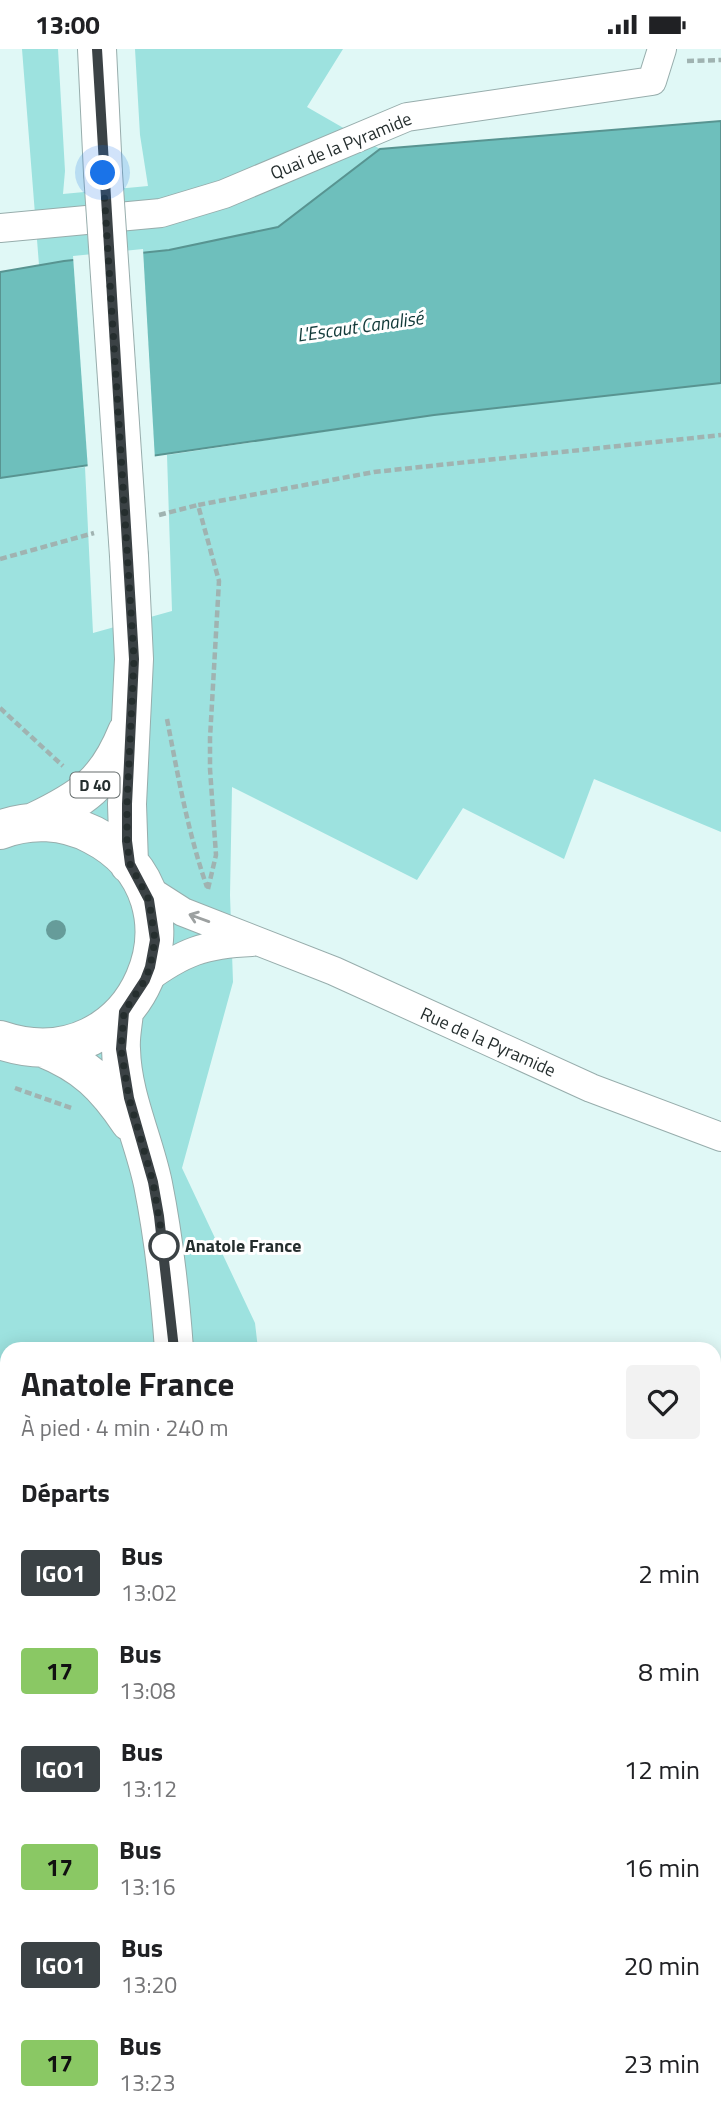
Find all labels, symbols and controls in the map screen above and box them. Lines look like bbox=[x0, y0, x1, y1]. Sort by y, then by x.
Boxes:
text: 13:00 bbox=[35, 5, 100, 44]
street label: Quai de la Pyramide bbox=[266, 105, 416, 186]
your location bbox=[85, 155, 120, 190]
water label: L'Escaut Canalisé bbox=[295, 302, 427, 349]
road number: D 40 bbox=[70, 772, 119, 797]
one-way arrow bbox=[189, 911, 211, 923]
street label: Rue de la Pyramide bbox=[416, 1000, 560, 1083]
marker: Anatole France bbox=[149, 1231, 179, 1261]
place label: Anatole France bbox=[185, 1232, 301, 1259]
text: Anatole France bbox=[21, 1359, 234, 1409]
button: heart bbox=[626, 1365, 700, 1439]
text: À pied · 4 min · 240 m bbox=[21, 1410, 228, 1445]
text: Départs bbox=[21, 1473, 110, 1512]
text: Bus bbox=[121, 1536, 163, 1575]
text: 2 min bbox=[638, 1554, 700, 1593]
text: IGO1 bbox=[35, 1555, 86, 1591]
text: 13:02 bbox=[121, 1575, 177, 1610]
text: Bus bbox=[119, 1634, 161, 1673]
text: 8 min bbox=[638, 1652, 700, 1691]
text: 17 bbox=[46, 1653, 73, 1689]
text: 13:08 bbox=[119, 1673, 176, 1708]
text: Bus bbox=[121, 1732, 163, 1771]
text: 12 min bbox=[624, 1750, 700, 1789]
text: IGO1 bbox=[35, 1751, 86, 1787]
text: 13:12 bbox=[121, 1771, 177, 1806]
text: Bus bbox=[119, 1830, 161, 1869]
text: 16 min bbox=[624, 1848, 700, 1887]
text: 17 bbox=[46, 1849, 73, 1885]
text: 13:16 bbox=[119, 1869, 176, 1904]
text: Bus bbox=[121, 1928, 163, 1967]
text: 20 min bbox=[624, 1946, 700, 1985]
text: IGO1 bbox=[35, 1947, 86, 1983]
text: 13:20 bbox=[121, 1967, 177, 2002]
text: Bus bbox=[119, 2026, 161, 2065]
text: 23 min bbox=[624, 2044, 700, 2083]
text: 17 bbox=[46, 2045, 73, 2081]
text: 13:23 bbox=[119, 2065, 176, 2100]

